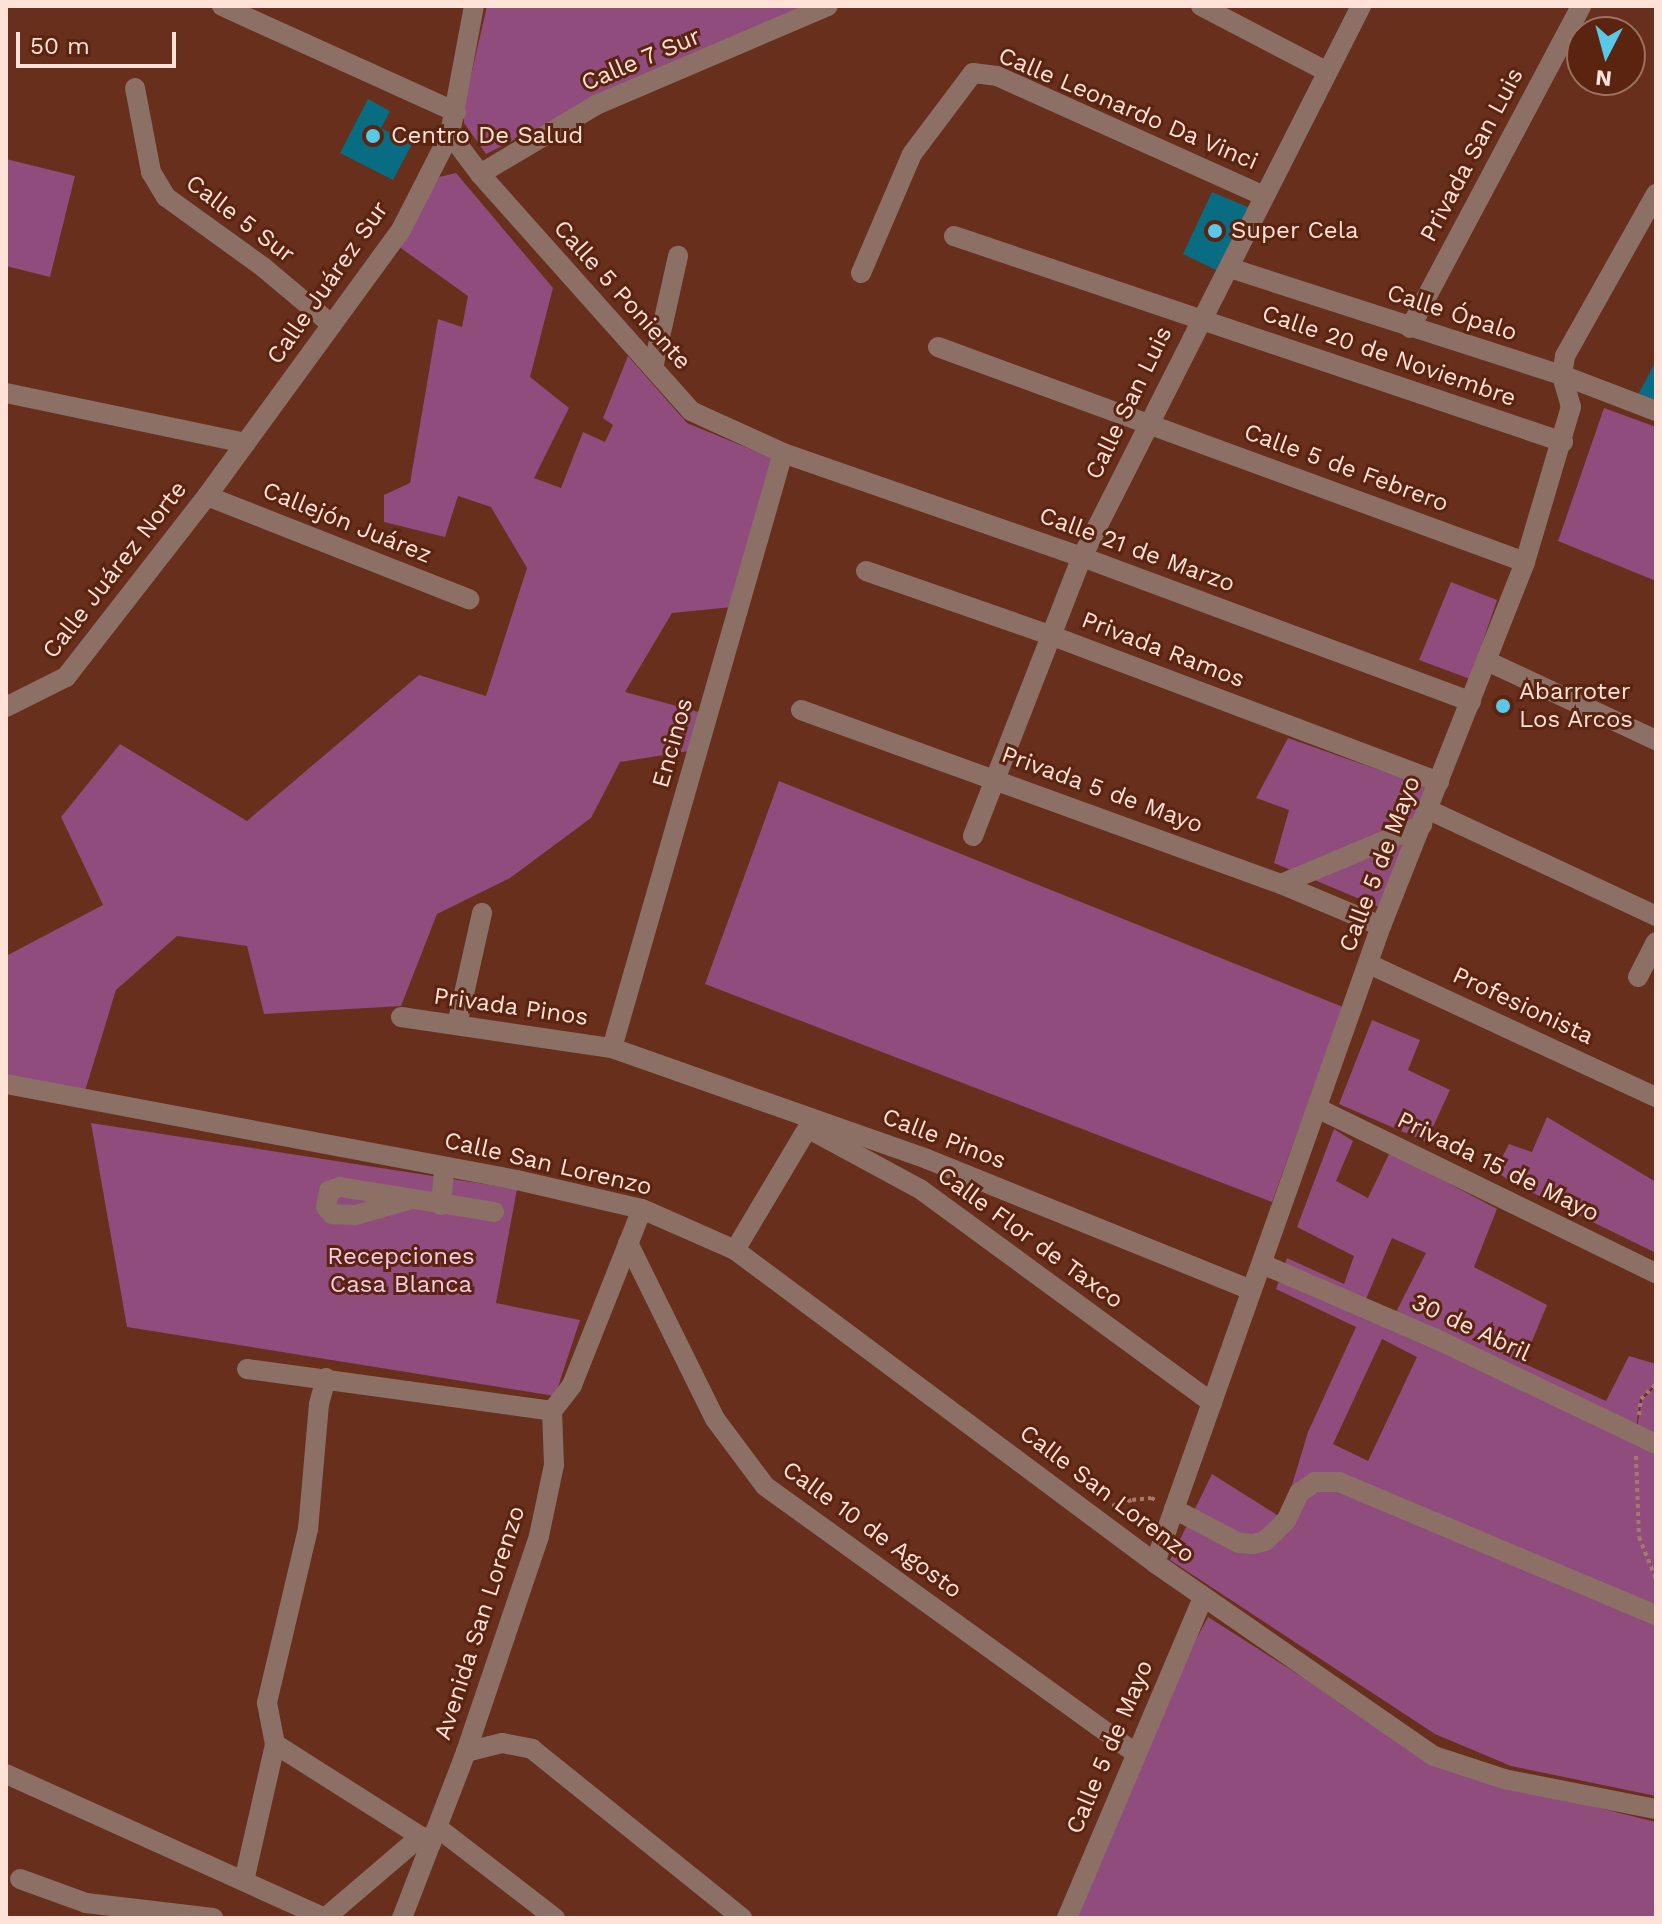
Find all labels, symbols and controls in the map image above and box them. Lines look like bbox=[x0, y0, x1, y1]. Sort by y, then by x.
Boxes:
scale bar bbox=[20, 16, 180, 66]
north arrow bbox=[1566, 16, 1646, 96]
street label: Calle 7 Sur bbox=[576, 22, 706, 98]
text: 50 m bbox=[30, 32, 90, 60]
street label: Calle Leonardo Da Vinci bbox=[993, 41, 1263, 177]
street label: Privada San Luis bbox=[1414, 63, 1530, 247]
text: N bbox=[1594, 65, 1613, 92]
place label: Centro De Salud bbox=[391, 122, 583, 150]
marker: Centro De Salud bbox=[362, 125, 384, 147]
street label: Calle 5 Sur bbox=[180, 169, 300, 269]
street label: Calle Juárez Sur bbox=[261, 196, 395, 370]
street label: Calle 5 Poniente bbox=[547, 214, 697, 376]
place label: Super Cela bbox=[1231, 217, 1359, 245]
marker: Super Cela bbox=[1206, 222, 1224, 240]
street label: Calle Ópalo bbox=[1383, 278, 1521, 348]
street label: Calle 20 de Noviembre bbox=[1258, 299, 1520, 413]
street label: Calle San Luis bbox=[1080, 322, 1178, 484]
street label: Calle 5 de Febrero bbox=[1240, 418, 1452, 518]
street label: Calle Juárez Norte bbox=[37, 475, 193, 665]
street label: Callejón Juárez bbox=[258, 476, 436, 570]
street label: Calle 21 de Marzo bbox=[1035, 501, 1239, 599]
street label: Privada Ramos bbox=[1077, 606, 1249, 694]
place label: Abarroter Los Arcos bbox=[1519, 678, 1634, 734]
street label: Encinos bbox=[646, 695, 700, 791]
marker: Abarroter Los Arcos bbox=[1494, 697, 1512, 715]
street label: Privada 5 de Mayo bbox=[997, 740, 1207, 840]
street label: Calle 5 de Mayo bbox=[1333, 772, 1427, 956]
street label: Profesionista bbox=[1448, 961, 1598, 1051]
street label: Privada Pinos bbox=[432, 982, 590, 1032]
street label: Calle Pinos bbox=[878, 1102, 1010, 1176]
street label: Privada 15 de Mayo bbox=[1392, 1105, 1604, 1229]
street label: Calle San Lorenzo bbox=[441, 1126, 655, 1202]
street label: Calle Flor de Taxco bbox=[931, 1161, 1129, 1315]
park label: Recepciones Casa Blanca bbox=[327, 1243, 475, 1299]
street label: 30 de Abril bbox=[1407, 1288, 1535, 1368]
street label: Calle San Lorenzo bbox=[1014, 1419, 1200, 1569]
street label: Calle 10 de Agosto bbox=[776, 1455, 968, 1605]
street label: Avenida San Lorenzo bbox=[428, 1502, 532, 1744]
street label: Calle 5 de Mayo bbox=[1060, 1656, 1160, 1838]

